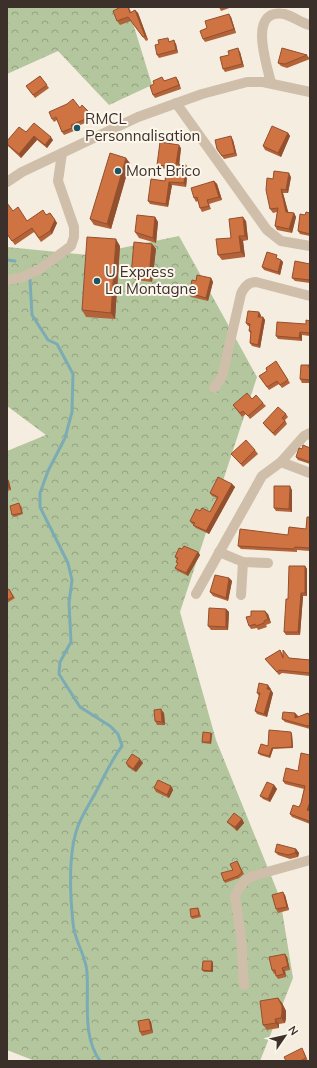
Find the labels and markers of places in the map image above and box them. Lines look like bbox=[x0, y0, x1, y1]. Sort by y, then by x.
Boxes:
place label: RMCL Personnalisation bbox=[85, 109, 200, 145]
marker: RMCL Personnalisation bbox=[72, 123, 82, 133]
place label: Mont Brico bbox=[126, 161, 200, 180]
marker: Mont Brico bbox=[113, 166, 123, 176]
place label: U Express La Montagne bbox=[105, 262, 197, 298]
marker: U Express La Montagne bbox=[92, 276, 102, 286]

